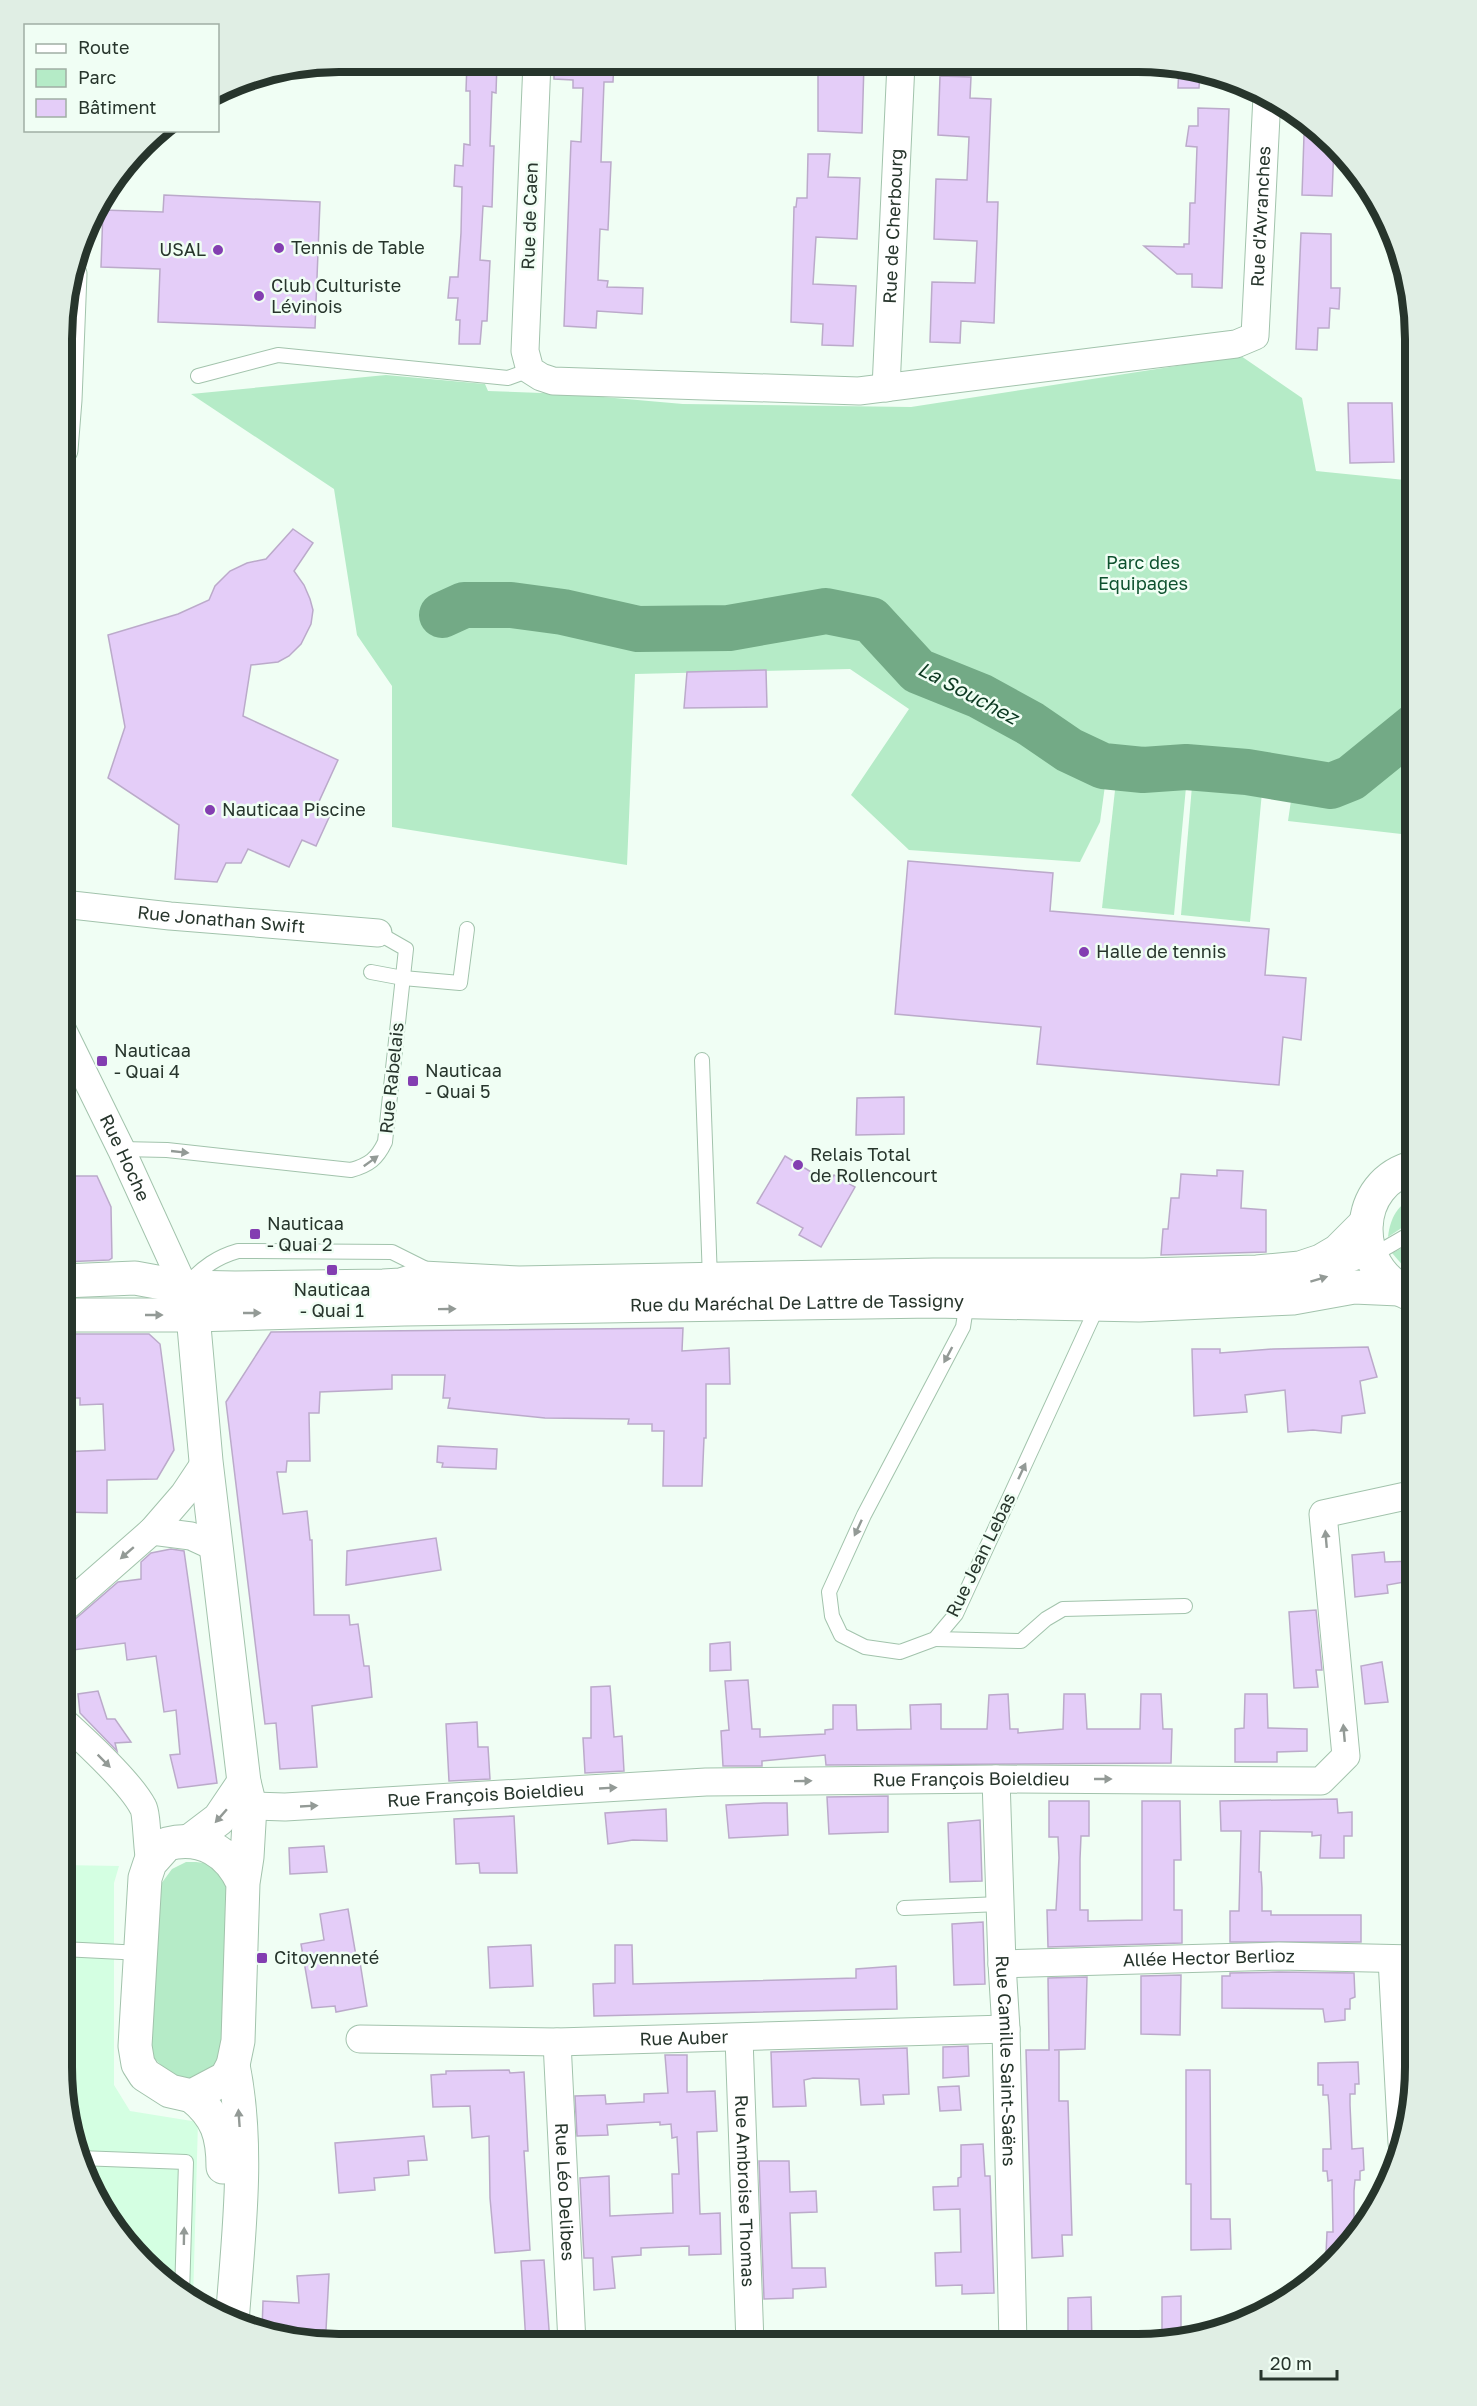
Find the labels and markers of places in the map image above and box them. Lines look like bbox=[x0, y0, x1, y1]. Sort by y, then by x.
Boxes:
place label: Tennis de Table bbox=[291, 236, 425, 258]
place label: USAL bbox=[159, 238, 206, 260]
marker: Tennis de Table bbox=[272, 241, 286, 255]
marker: USAL bbox=[211, 243, 225, 257]
place label: Club Culturiste Lévinois bbox=[271, 274, 401, 317]
marker: Club Culturiste Lévinois bbox=[252, 289, 266, 303]
place label: Nauticaa Piscine bbox=[222, 798, 366, 820]
marker: Nauticaa Piscine bbox=[203, 803, 217, 817]
place label: Halle de tennis bbox=[1096, 940, 1226, 962]
marker: Halle de tennis bbox=[1077, 945, 1091, 959]
place label: Nauticaa - Quai 4 bbox=[114, 1039, 191, 1082]
marker: Nauticaa - Quai 4 bbox=[95, 1054, 109, 1068]
place label: Nauticaa - Quai 5 bbox=[425, 1059, 502, 1102]
marker: Nauticaa - Quai 5 bbox=[406, 1074, 420, 1088]
place label: Relais Total de Rollencourt bbox=[810, 1143, 938, 1186]
marker: Relais Total de Rollencourt bbox=[791, 1158, 805, 1172]
place label: Nauticaa - Quai 2 bbox=[267, 1212, 344, 1255]
marker: Nauticaa - Quai 2 bbox=[248, 1227, 262, 1241]
marker: Nauticaa - Quai 1 bbox=[325, 1263, 339, 1277]
place label: Nauticaa - Quai 1 bbox=[294, 1278, 370, 1321]
place label: Citoyenneté bbox=[274, 1946, 379, 1968]
marker: Citoyenneté bbox=[255, 1951, 269, 1965]

